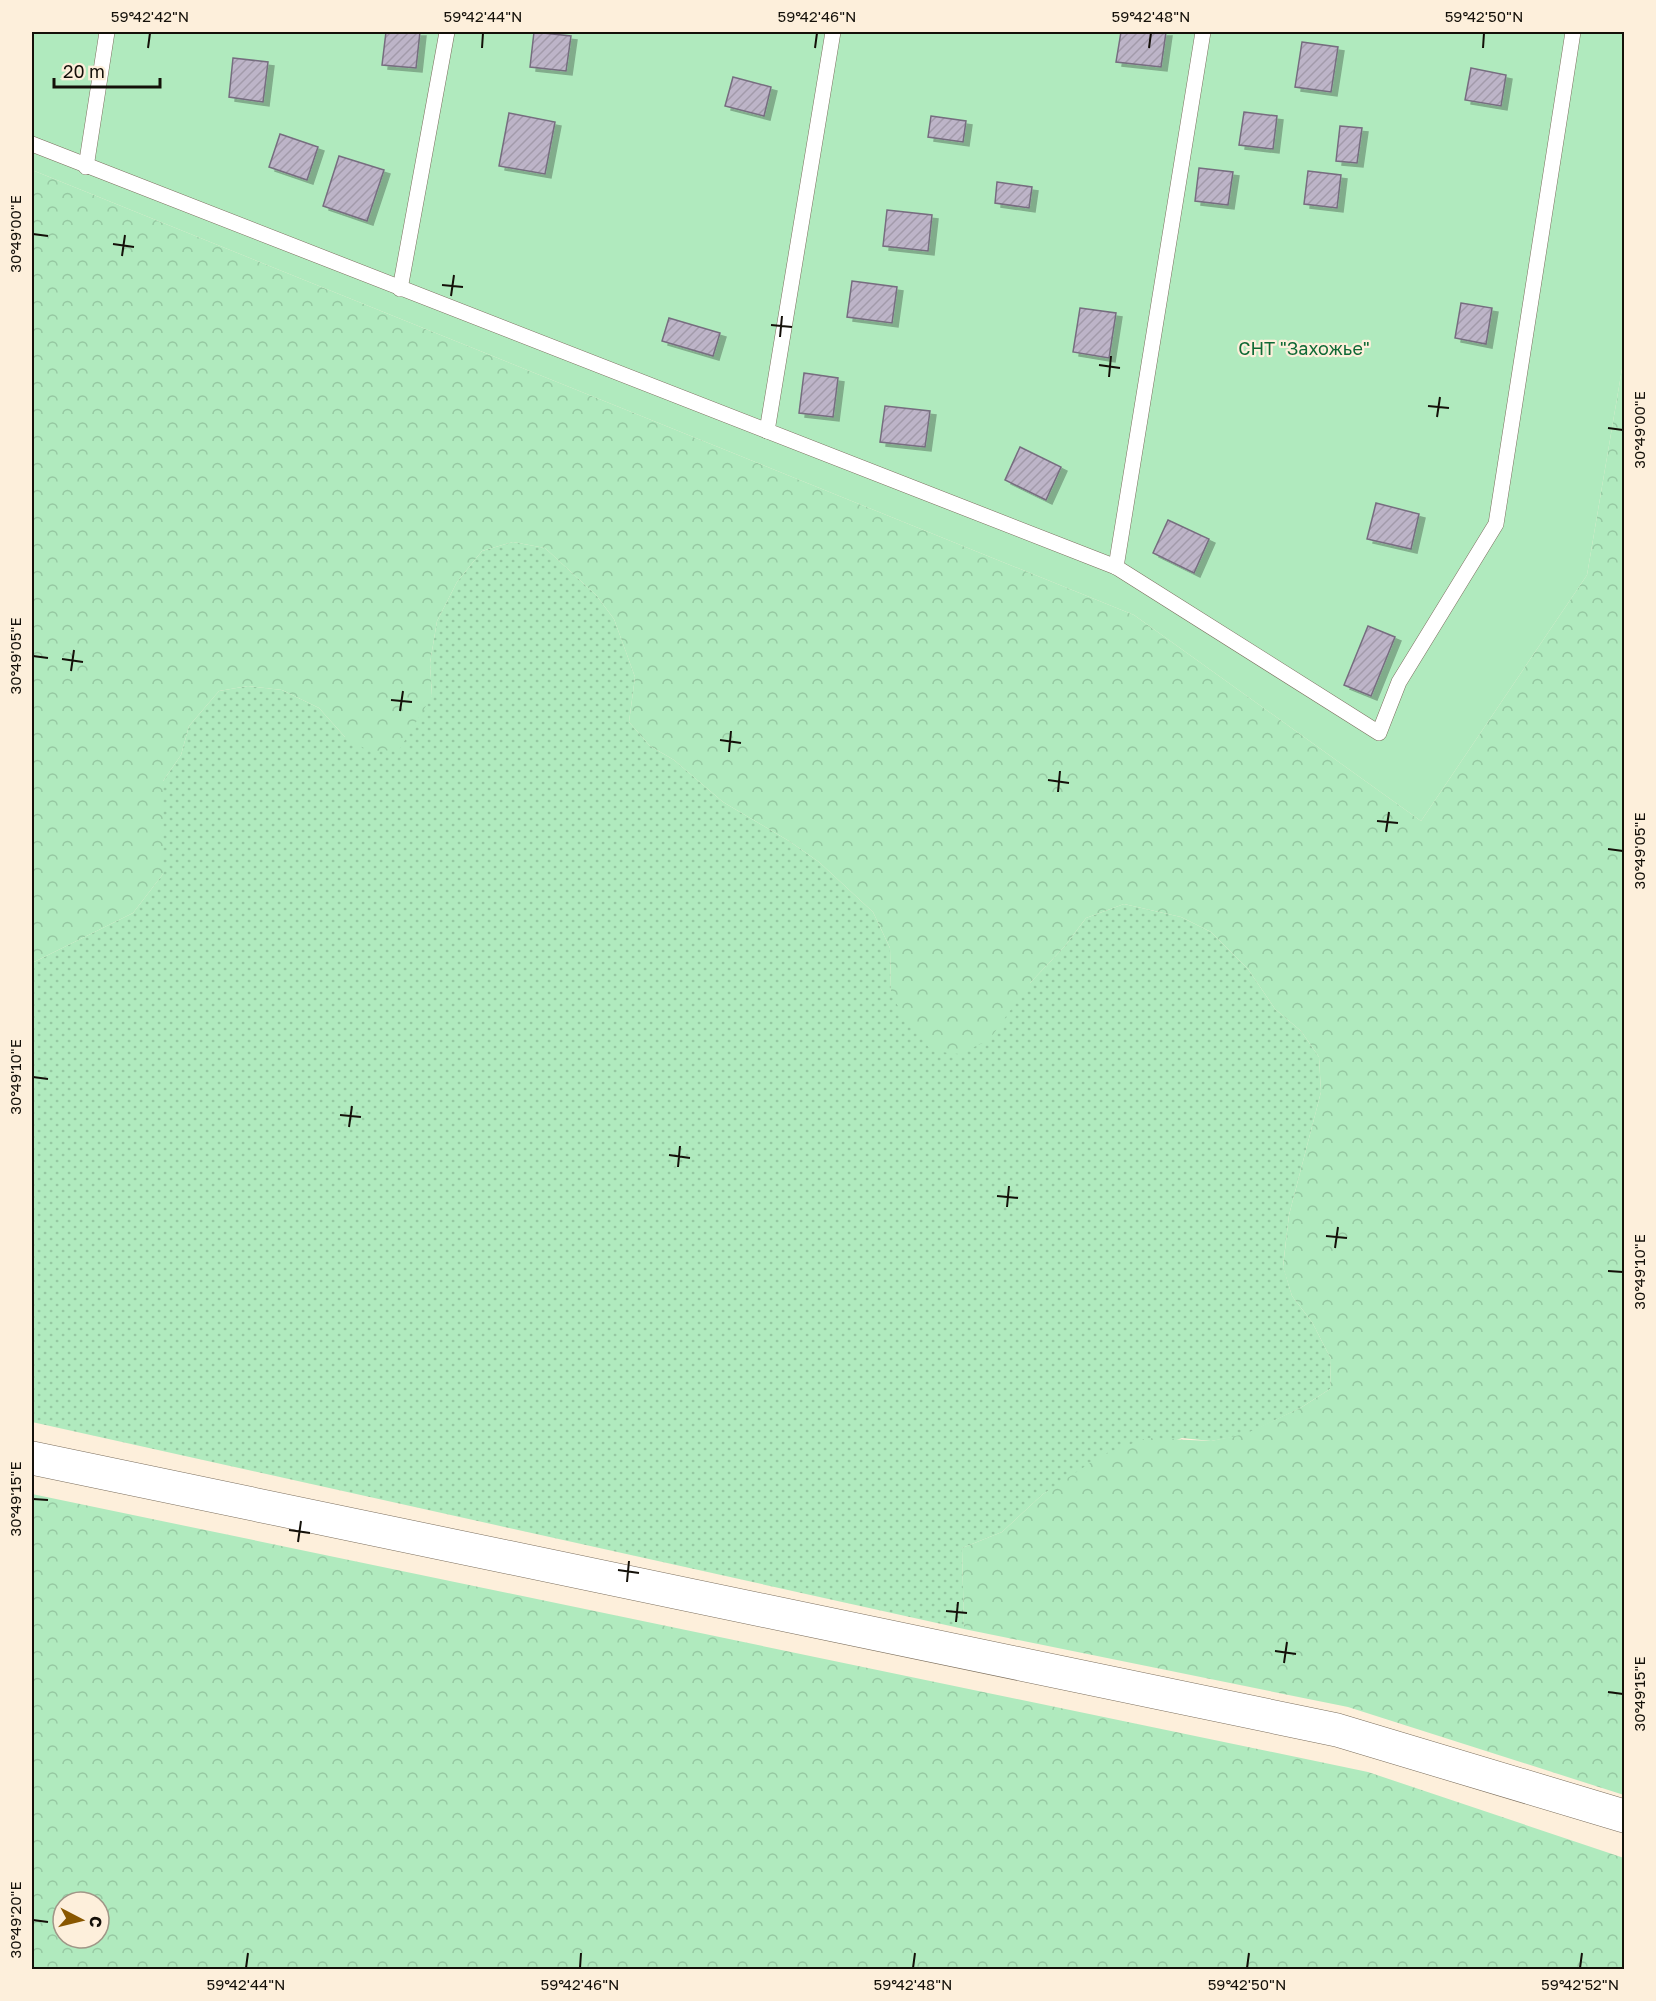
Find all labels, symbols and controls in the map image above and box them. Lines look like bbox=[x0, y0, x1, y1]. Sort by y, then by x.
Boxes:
text: 59°42'42"N bbox=[111, 7, 189, 25]
text: 59°42'44"N bbox=[444, 7, 522, 25]
text: 59°42'46"N bbox=[778, 7, 856, 25]
text: 59°42'48"N bbox=[1112, 7, 1190, 25]
text: 59°42'50"N bbox=[1445, 7, 1523, 25]
scale bar bbox=[54, 51, 160, 89]
text: 20 m bbox=[63, 60, 105, 82]
text: 30°49'00"E bbox=[6, 195, 24, 273]
park label: СНТ "Захожье" bbox=[1238, 337, 1370, 359]
text: 30°49'00"E bbox=[1630, 391, 1648, 469]
text: 30°49'05"E bbox=[6, 617, 24, 695]
text: 30°49'05"E bbox=[1630, 812, 1648, 890]
text: 30°49'10"E bbox=[6, 1039, 24, 1115]
text: 30°49'10"E bbox=[1630, 1234, 1648, 1310]
text: 30°49'15"E bbox=[6, 1461, 24, 1537]
text: 30°49'15"E bbox=[1630, 1656, 1648, 1732]
text: 30°49'20"E bbox=[6, 1881, 24, 1959]
north arrow bbox=[51, 1890, 111, 1950]
text: С bbox=[85, 1915, 107, 1929]
text: 59°42'44"N bbox=[207, 1975, 285, 1993]
text: 59°42'46"N bbox=[541, 1975, 619, 1993]
text: 59°42'48"N bbox=[874, 1975, 952, 1993]
text: 59°42'50"N bbox=[1208, 1975, 1286, 1993]
text: 59°42'52"N bbox=[1541, 1975, 1619, 1993]

